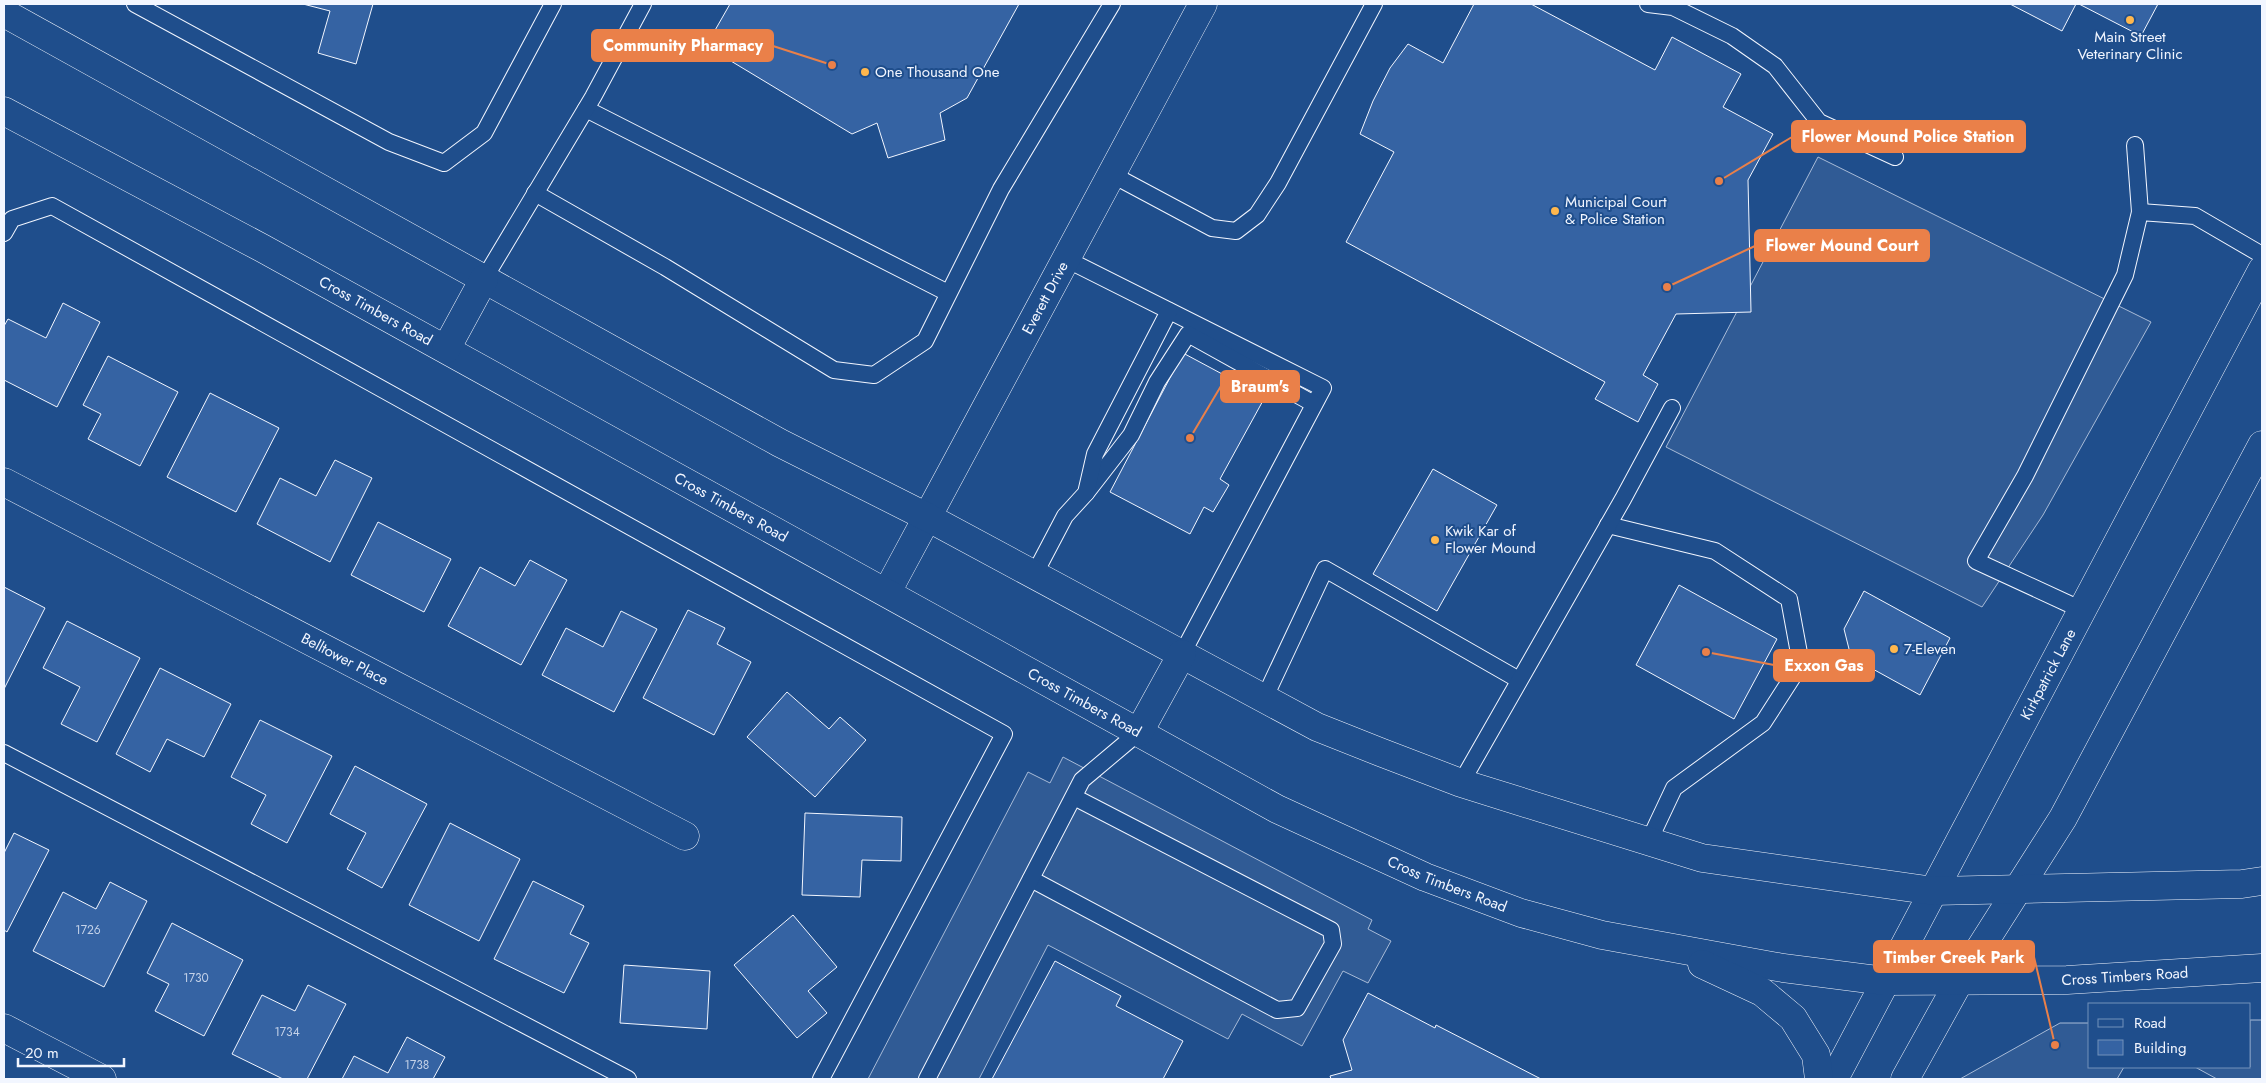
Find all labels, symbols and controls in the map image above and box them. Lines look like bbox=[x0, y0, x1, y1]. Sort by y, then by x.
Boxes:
marker: Main Street Veterinary Clinic bbox=[2124, 14, 2136, 26]
place label: Main Street Veterinary Clinic bbox=[2077, 26, 2183, 65]
callout: Community Pharmacy bbox=[592, 30, 773, 61]
text: Community Pharmacy bbox=[603, 34, 764, 57]
place label: One Thousand One bbox=[875, 61, 1000, 83]
marker: One Thousand One bbox=[859, 66, 871, 78]
callout: Flower Mound Police Station bbox=[1792, 121, 2025, 152]
text: Flower Mound Police Station bbox=[1801, 125, 2015, 148]
place label: Municipal Court & Police Station bbox=[1565, 191, 1667, 230]
marker: Municipal Court & Police Station bbox=[1549, 205, 1561, 217]
callout: Flower Mound Court bbox=[1755, 230, 1929, 261]
text: Flower Mound Court bbox=[1765, 234, 1919, 257]
street label: Everett Drive bbox=[1016, 257, 1074, 338]
street label: Cross Timbers Road bbox=[315, 270, 437, 351]
callout: Braum's bbox=[1221, 371, 1299, 402]
text: Braum's bbox=[1231, 375, 1289, 398]
street label: Cross Timbers Road bbox=[670, 467, 792, 548]
place label: Kwik Kar of Flower Mound bbox=[1445, 520, 1536, 559]
marker: Kwik Kar of Flower Mound bbox=[1429, 534, 1441, 546]
street label: Kirkpatrick Lane bbox=[2015, 624, 2082, 724]
street label: Belltower Place bbox=[297, 627, 393, 691]
place label: 7-Eleven bbox=[1904, 638, 1956, 660]
marker: 7-Eleven bbox=[1888, 643, 1900, 655]
callout: Exxon Gas bbox=[1774, 650, 1874, 681]
text: Exxon Gas bbox=[1784, 654, 1864, 677]
street label: Cross Timbers Road bbox=[1024, 662, 1146, 743]
street label: Cross Timbers Road bbox=[1384, 850, 1510, 918]
house number: 1726 bbox=[75, 921, 101, 939]
callout: Timber Creek Park bbox=[1874, 941, 2034, 972]
text: Timber Creek Park bbox=[1884, 946, 2025, 969]
street label: Cross Timbers Road bbox=[2061, 962, 2189, 991]
house number: 1730 bbox=[183, 969, 209, 987]
legend bbox=[2088, 1003, 2251, 1068]
text: Road bbox=[2134, 1012, 2166, 1034]
house number: 1734 bbox=[274, 1023, 300, 1041]
scale bar bbox=[18, 1036, 124, 1068]
text: Building bbox=[2134, 1037, 2186, 1059]
text: 20 m bbox=[25, 1042, 59, 1064]
house number: 1738 bbox=[405, 1056, 429, 1074]

